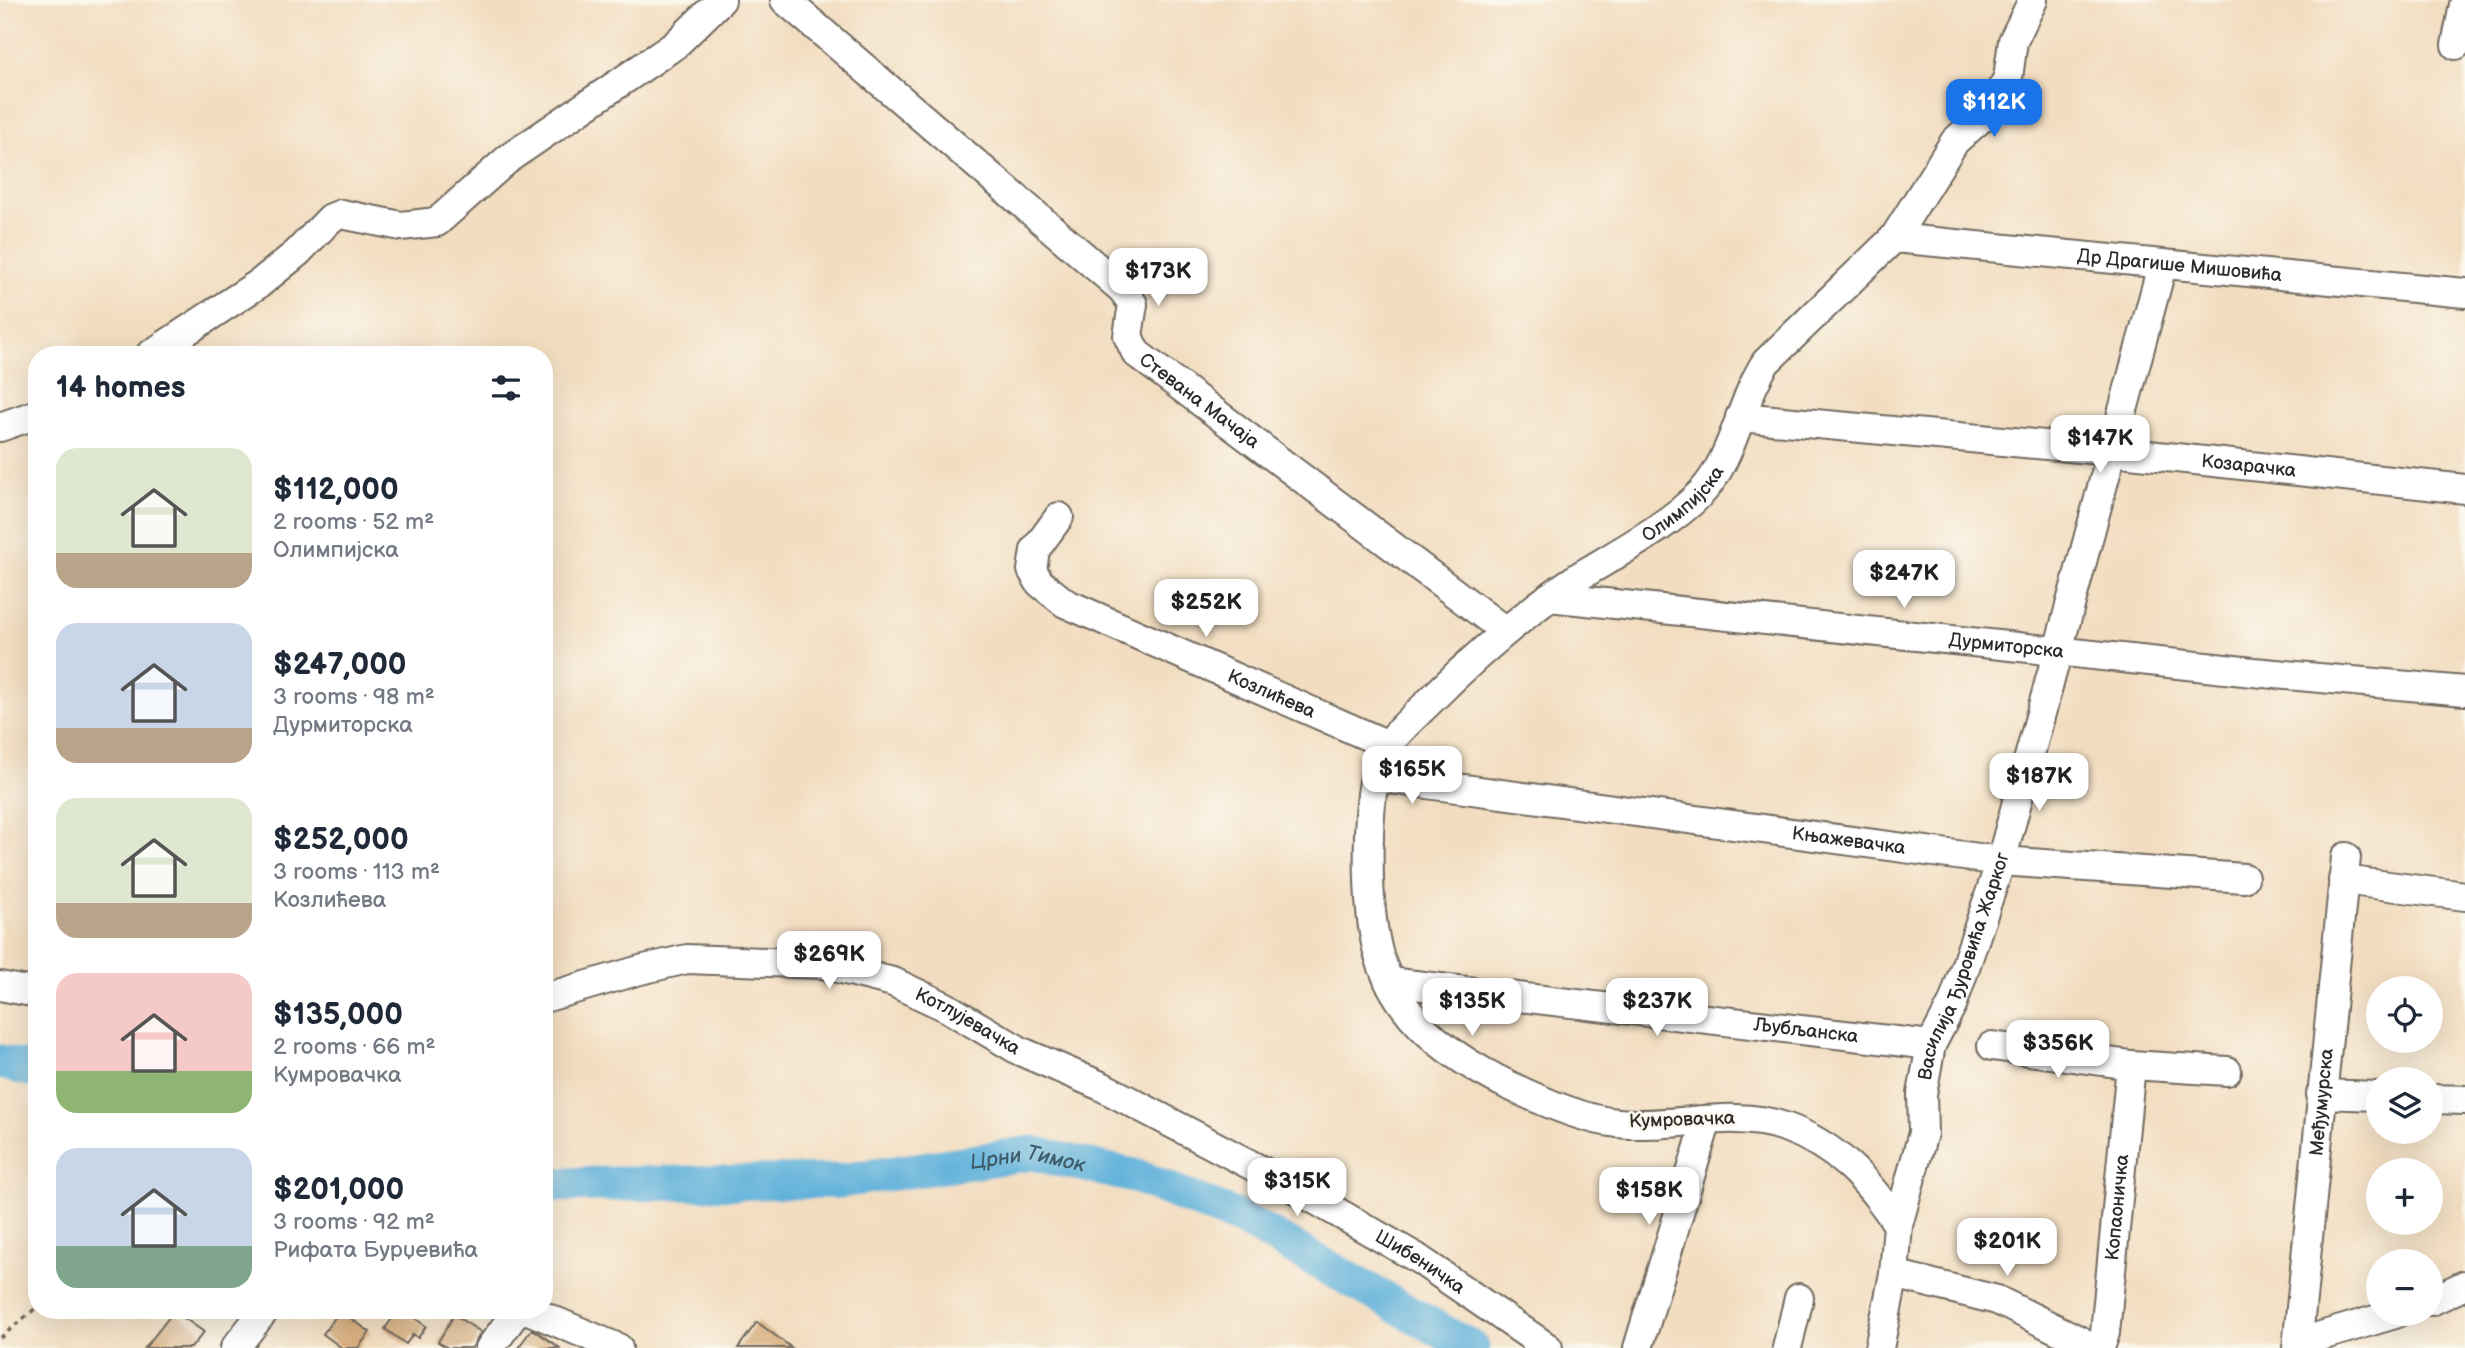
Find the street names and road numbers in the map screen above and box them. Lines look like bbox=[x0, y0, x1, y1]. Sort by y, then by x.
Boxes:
street label: Др Драгише Мишовића bbox=[2076, 244, 2283, 287]
street label: Стевана Мачаја bbox=[1135, 348, 1264, 453]
street label: Козарачка bbox=[2200, 449, 2297, 482]
street label: Олимпијска bbox=[1637, 462, 1729, 547]
street label: Дурмиторска bbox=[1948, 628, 2065, 663]
street label: Козлићева bbox=[1224, 664, 1319, 723]
street label: Књажевачка bbox=[1791, 822, 1907, 860]
street label: Василија Ђуровића Жарког bbox=[1913, 849, 2014, 1082]
street label: Котлујевачка bbox=[911, 983, 1024, 1060]
street label: Љубљанска bbox=[1752, 1013, 1860, 1048]
street label: Међумурска bbox=[2305, 1047, 2338, 1157]
street label: Кумровачка bbox=[1629, 1107, 1735, 1133]
street label: Копаоничка bbox=[2101, 1153, 2134, 1262]
street label: Шибеничка bbox=[1371, 1225, 1469, 1299]

